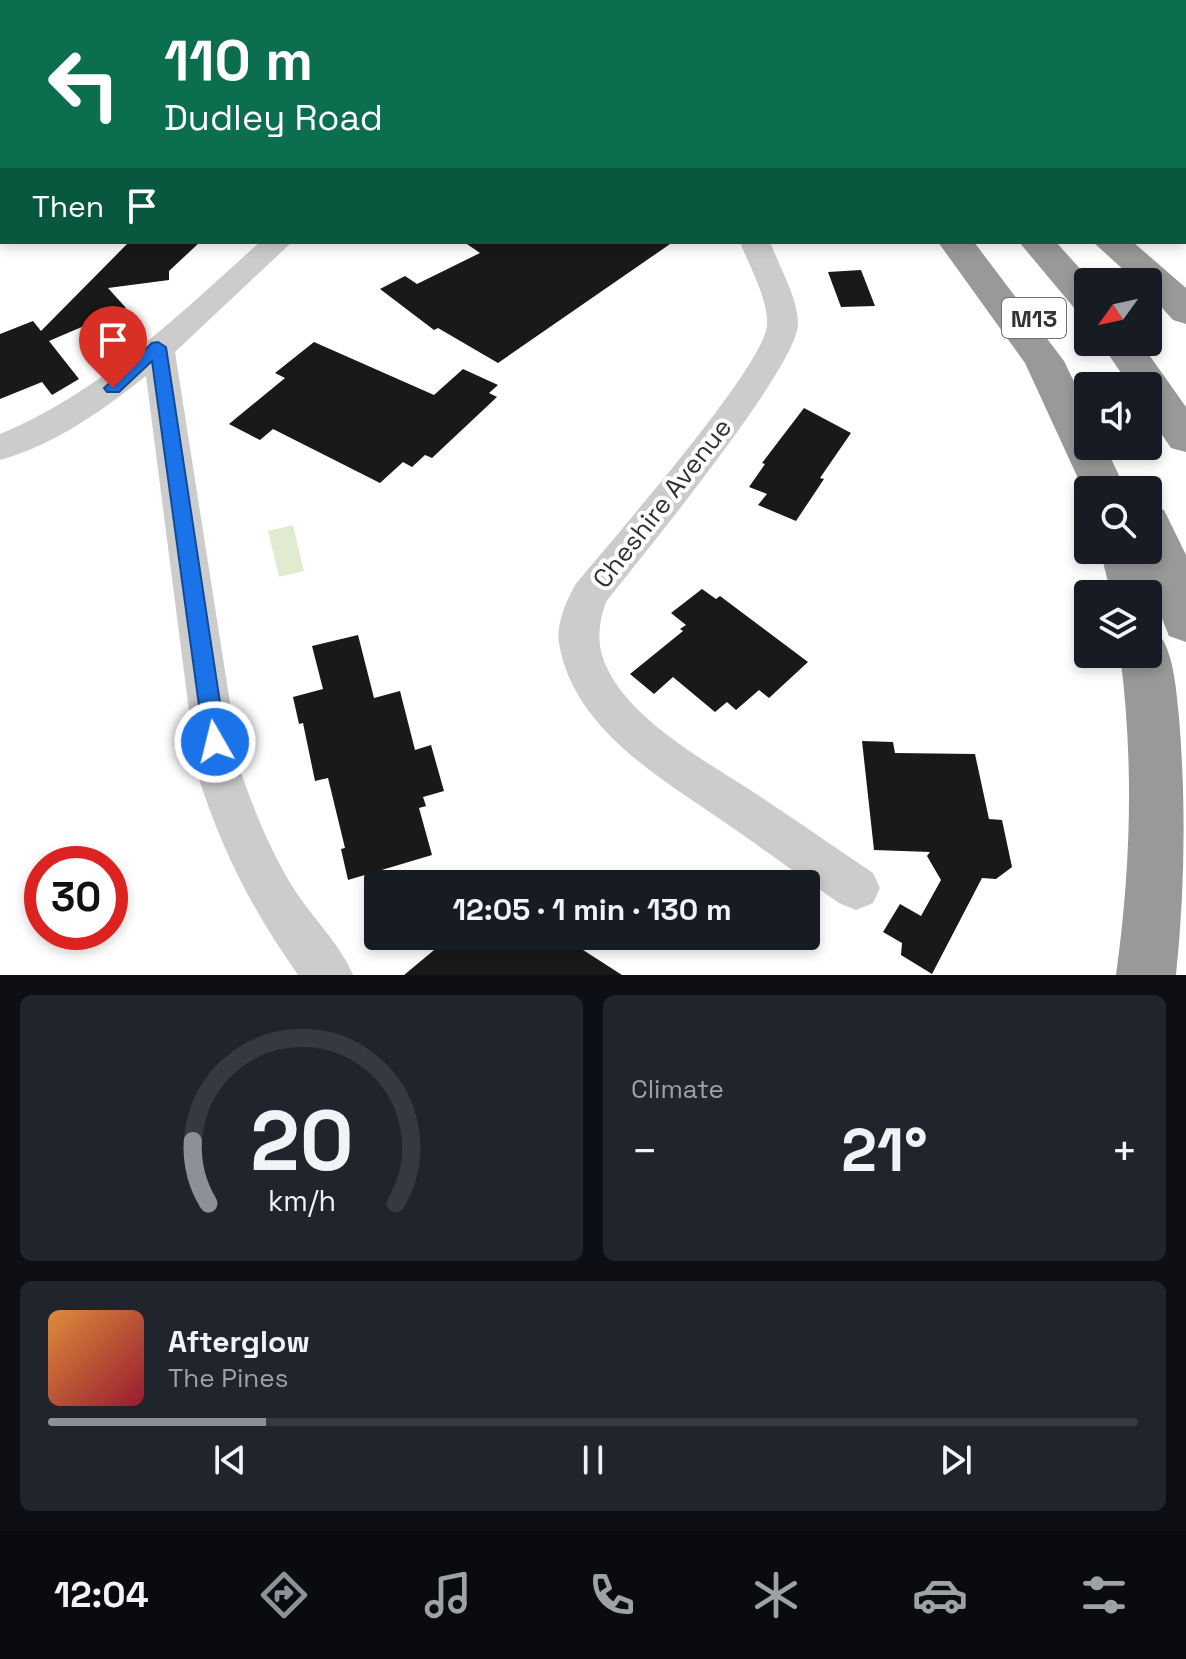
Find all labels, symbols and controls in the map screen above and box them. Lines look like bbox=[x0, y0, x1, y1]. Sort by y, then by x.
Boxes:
text: 110 m bbox=[164, 25, 313, 96]
icon: left bbox=[32, 32, 136, 136]
text: Dudley Road bbox=[164, 95, 383, 141]
icon: arrive bbox=[120, 184, 164, 228]
text: Then bbox=[32, 187, 104, 226]
north arrow bbox=[1074, 268, 1162, 356]
map controls bbox=[1074, 268, 1162, 668]
road number: M13 bbox=[1002, 298, 1066, 338]
pin bbox=[79, 306, 147, 388]
icon: arrive bbox=[91, 318, 135, 362]
button: sound bbox=[1074, 372, 1162, 460]
street label: Cheshire Avenue bbox=[585, 411, 739, 595]
button: search bbox=[1074, 476, 1162, 564]
button: layers bbox=[1074, 580, 1162, 668]
position arrow bbox=[173, 700, 257, 784]
speed limit sign: 30 bbox=[24, 846, 128, 950]
text: 12:05 · 1 min · 130 m bbox=[452, 890, 732, 929]
text: Climate bbox=[631, 1072, 724, 1106]
text: 20 bbox=[250, 1088, 353, 1194]
text: 21° bbox=[841, 1112, 928, 1189]
text: − bbox=[631, 1123, 658, 1179]
text: + bbox=[1111, 1123, 1138, 1179]
text: km/h bbox=[267, 1183, 336, 1219]
text: Afterglow bbox=[168, 1322, 310, 1361]
text: The Pines bbox=[168, 1361, 288, 1395]
icon: previous bbox=[208, 1438, 252, 1482]
icon: pause bbox=[571, 1438, 615, 1482]
icon: next bbox=[934, 1438, 978, 1482]
icon: directions bbox=[256, 1567, 312, 1623]
icon: music bbox=[420, 1567, 476, 1623]
icon: phone bbox=[584, 1567, 640, 1623]
icon: climate bbox=[748, 1567, 804, 1623]
icon: car bbox=[912, 1567, 968, 1623]
icon: filters bbox=[1076, 1567, 1132, 1623]
text: 12:04 bbox=[54, 1572, 149, 1618]

